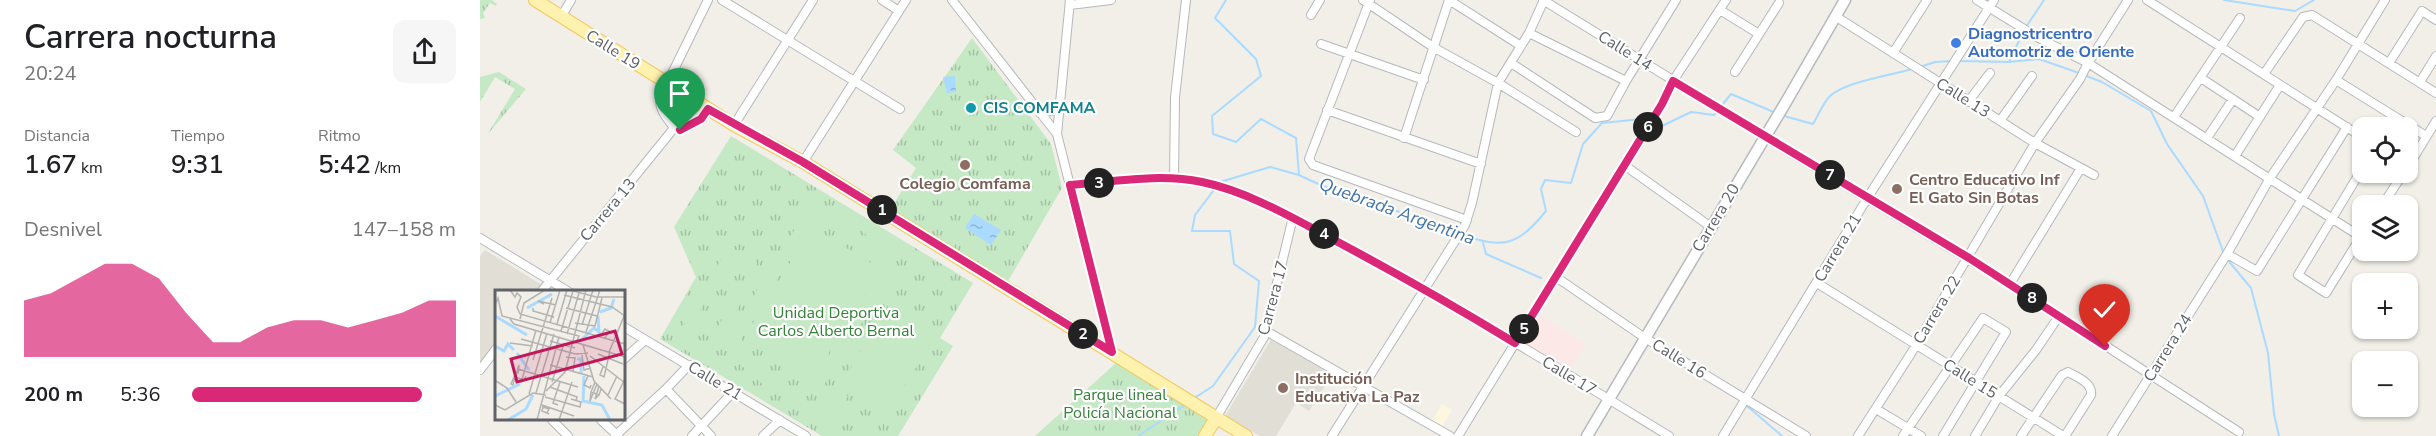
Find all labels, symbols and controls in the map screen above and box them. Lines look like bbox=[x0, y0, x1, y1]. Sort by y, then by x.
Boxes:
text: Carrera nocturna bbox=[24, 15, 277, 60]
button: share bbox=[393, 20, 456, 83]
place label: Diagnostricentro Automotriz de Oriente bbox=[1968, 23, 2135, 63]
street label: Calle 19 bbox=[582, 25, 644, 75]
street label: Calle 14 bbox=[1594, 26, 1657, 76]
marker: Diagnostricentro Automotriz de Oriente bbox=[1949, 36, 1963, 50]
text: 20:24 bbox=[24, 60, 77, 87]
pin bbox=[654, 68, 705, 130]
street label: Calle 13 bbox=[1932, 73, 1994, 123]
icon: arrive bbox=[663, 77, 696, 110]
place label: CIS COMFAMA bbox=[983, 97, 1096, 119]
marker: CIS COMFAMA bbox=[964, 101, 978, 115]
pin: 6 bbox=[1633, 112, 1663, 142]
text: 6 bbox=[1643, 116, 1653, 138]
map controls bbox=[2352, 117, 2418, 417]
button: locate bbox=[2352, 117, 2418, 183]
text: Distancia bbox=[24, 125, 90, 147]
text: Tiempo bbox=[171, 125, 225, 147]
text: Ritmo bbox=[318, 125, 361, 147]
text: 1.67 bbox=[24, 147, 77, 182]
text: 9:31 bbox=[171, 147, 224, 182]
text: 5:42 bbox=[318, 147, 371, 182]
text: km bbox=[77, 157, 103, 179]
text: /km bbox=[371, 157, 401, 179]
marker: Colegio Comfama bbox=[958, 158, 972, 172]
pin: 7 bbox=[1815, 160, 1845, 190]
text: 7 bbox=[1825, 164, 1835, 186]
pin: 3 bbox=[1084, 168, 1114, 198]
place label: Centro Educativo Inf El Gato Sin Botas bbox=[1909, 169, 2061, 209]
text: 3 bbox=[1094, 172, 1104, 194]
water label: Quebrada Argentina bbox=[1316, 172, 1478, 250]
place label: Colegio Comfama bbox=[899, 173, 1031, 195]
street label: Carrera 13 bbox=[575, 174, 641, 246]
street label: Carrera 20 bbox=[1687, 180, 1745, 256]
marker: Centro Educativo Inf El Gato Sin Botas bbox=[1890, 182, 1904, 196]
pin: 1 bbox=[867, 195, 897, 225]
button: layers bbox=[2352, 195, 2418, 261]
text: 1 bbox=[877, 199, 887, 221]
street label: Carrera 21 bbox=[1809, 210, 1867, 286]
text: Desnivel bbox=[24, 216, 102, 243]
text: 147–158 m bbox=[352, 216, 456, 243]
pin: 4 bbox=[1309, 219, 1339, 249]
text: 4 bbox=[1319, 223, 1329, 245]
street label: Carrera 17 bbox=[1253, 258, 1293, 338]
street label: Carrera 22 bbox=[1908, 272, 1966, 348]
button: + bbox=[2352, 273, 2418, 339]
pin: 8 bbox=[2017, 283, 2047, 313]
pin bbox=[2079, 284, 2130, 346]
text: 8 bbox=[2027, 287, 2037, 309]
inset map bbox=[495, 290, 626, 421]
icon: check bbox=[2088, 293, 2121, 326]
park label: Unidad Deportiva Carlos Alberto Bernal bbox=[758, 302, 914, 342]
street label: Carrera 24 bbox=[2138, 309, 2198, 386]
pin: 5 bbox=[1509, 314, 1539, 344]
text: 5 bbox=[1519, 318, 1529, 340]
pin: 2 bbox=[1068, 319, 1098, 349]
text: 2 bbox=[1078, 323, 1088, 345]
street label: Calle 16 bbox=[1648, 334, 1710, 384]
street label: Calle 17 bbox=[1538, 351, 1600, 401]
button: − bbox=[2352, 351, 2418, 417]
street label: Calle 15 bbox=[1939, 354, 2001, 404]
street label: Calle 21 bbox=[684, 356, 746, 406]
place label: Institución Educativa La Paz bbox=[1295, 368, 1420, 408]
text: 200 m bbox=[24, 381, 83, 408]
text: 5:36 bbox=[120, 381, 161, 408]
marker: Institución Educativa La Paz bbox=[1276, 381, 1290, 395]
park label: Parque lineal Policía Nacional bbox=[1063, 384, 1177, 424]

